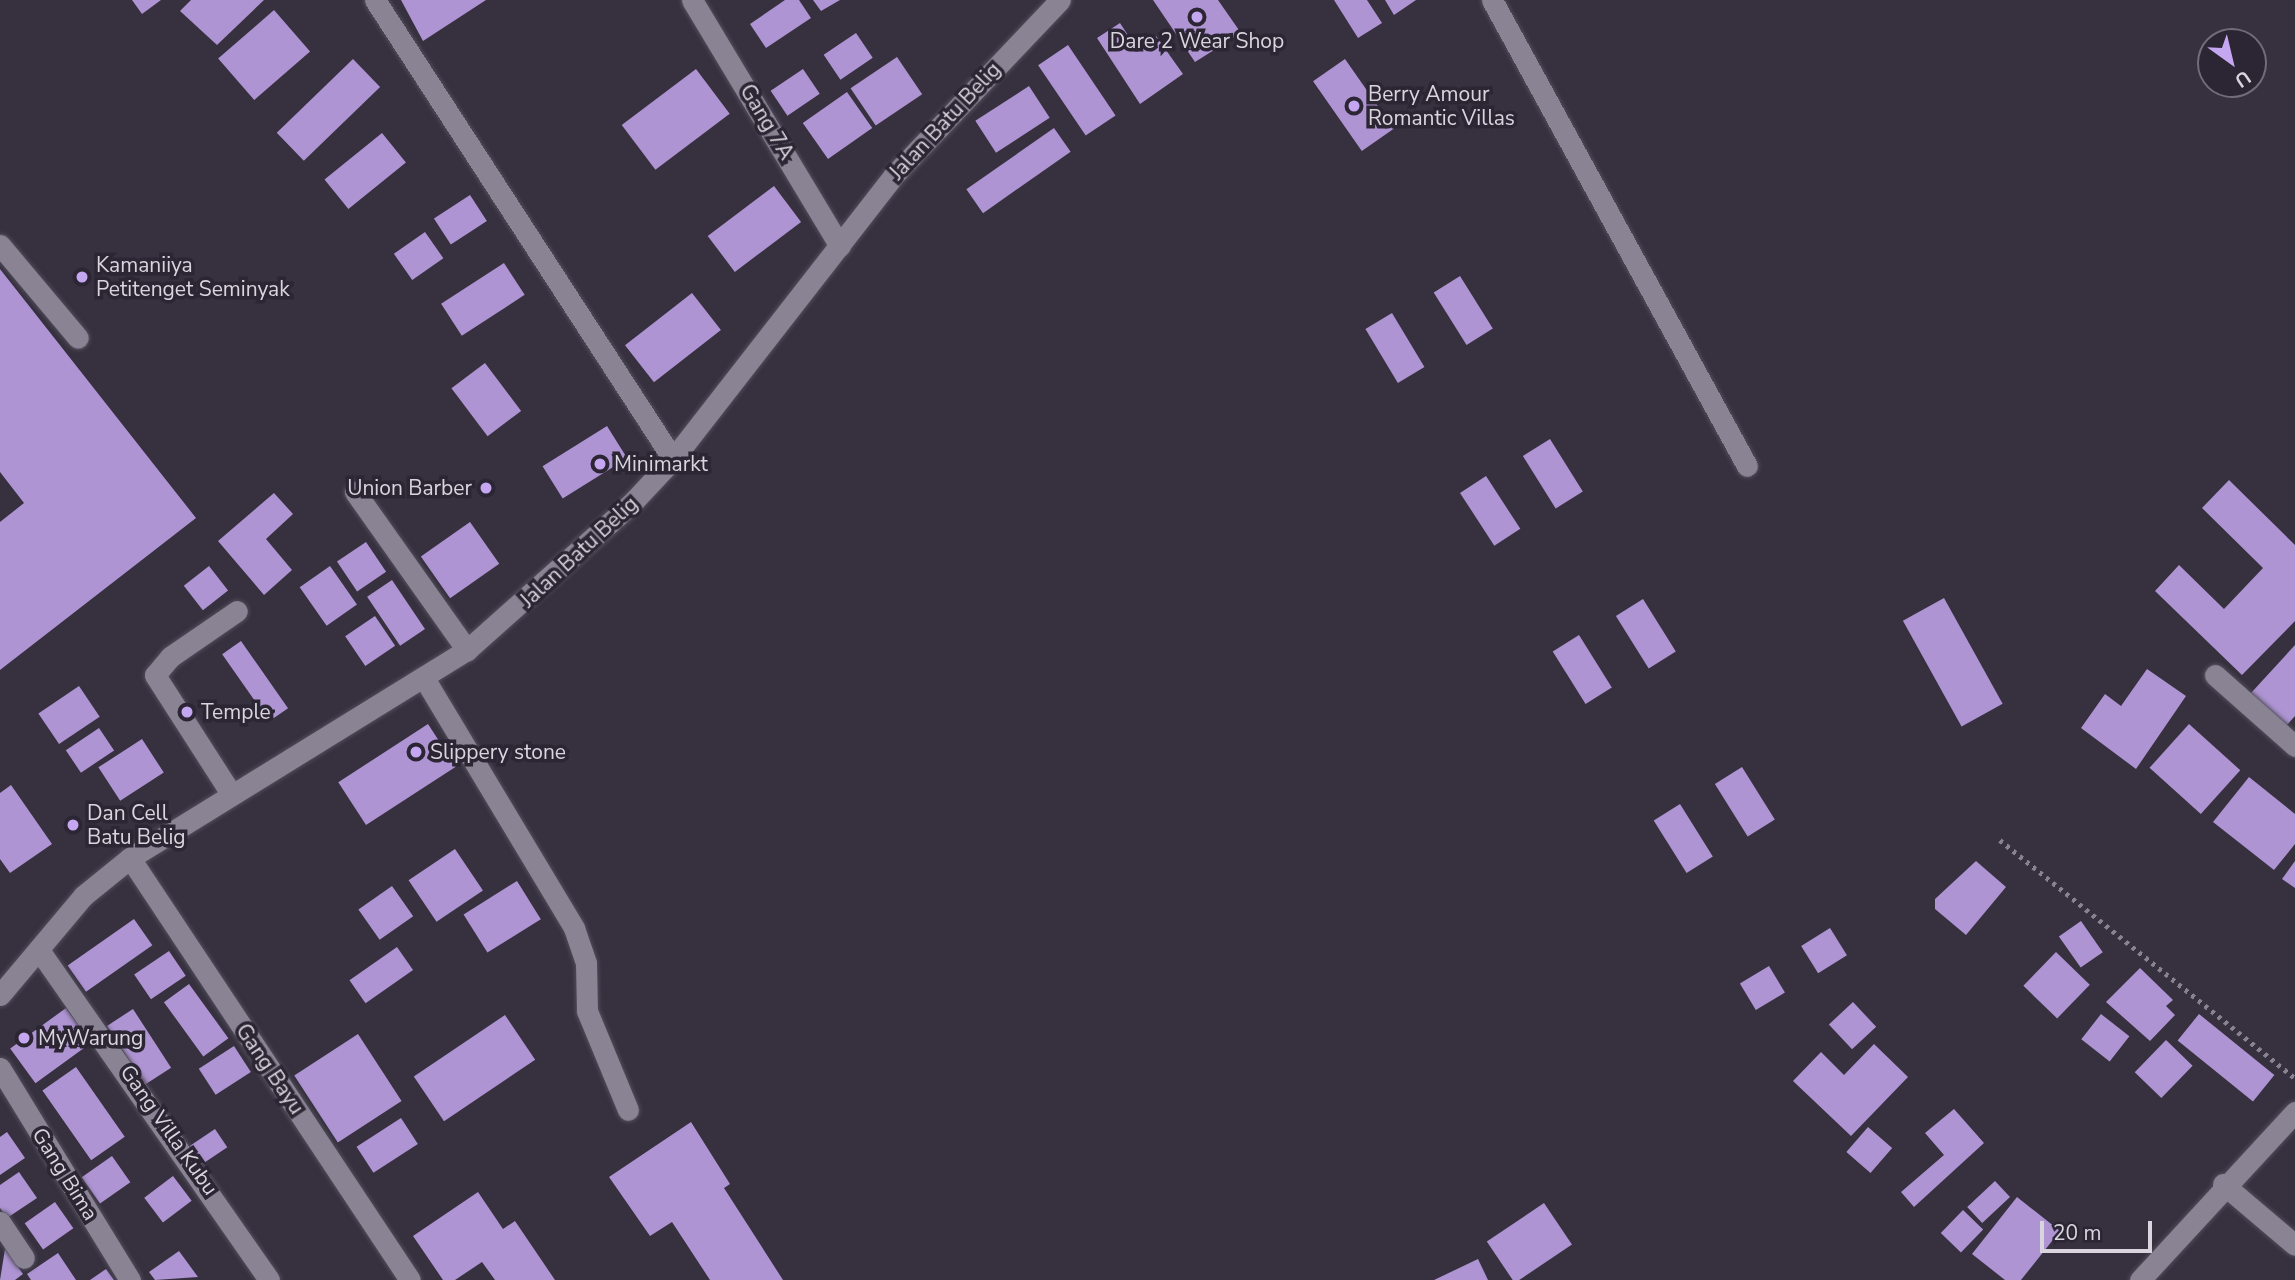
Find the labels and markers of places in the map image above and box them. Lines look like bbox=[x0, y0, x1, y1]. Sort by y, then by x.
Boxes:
marker: Dare 2 Wear Shop bbox=[1189, 9, 1205, 25]
place label: Dare 2 Wear Shop bbox=[1110, 28, 1284, 54]
place label: Berry Amour Romantic Villas bbox=[1368, 81, 1515, 131]
marker: Berry Amour Romantic Villas bbox=[1346, 98, 1362, 114]
place label: Kamaniiya Petitenget Seminyak bbox=[96, 252, 290, 302]
marker: Kamaniiya Petitenget Seminyak bbox=[74, 269, 90, 285]
place label: Minimarkt bbox=[614, 451, 708, 477]
marker: Minimarkt bbox=[592, 456, 608, 472]
place label: Union Barber bbox=[347, 475, 472, 501]
marker: Union Barber bbox=[478, 480, 494, 496]
place label: Temple bbox=[201, 699, 271, 725]
marker: Temple bbox=[179, 704, 195, 720]
place label: Slippery stone bbox=[430, 739, 566, 765]
marker: Slippery stone bbox=[408, 744, 424, 760]
place label: Dan Cell Batu Belig bbox=[87, 800, 186, 850]
marker: Dan Cell Batu Belig bbox=[65, 817, 81, 833]
place label: MyWarung bbox=[38, 1025, 143, 1051]
marker: MyWarung bbox=[16, 1030, 32, 1046]

